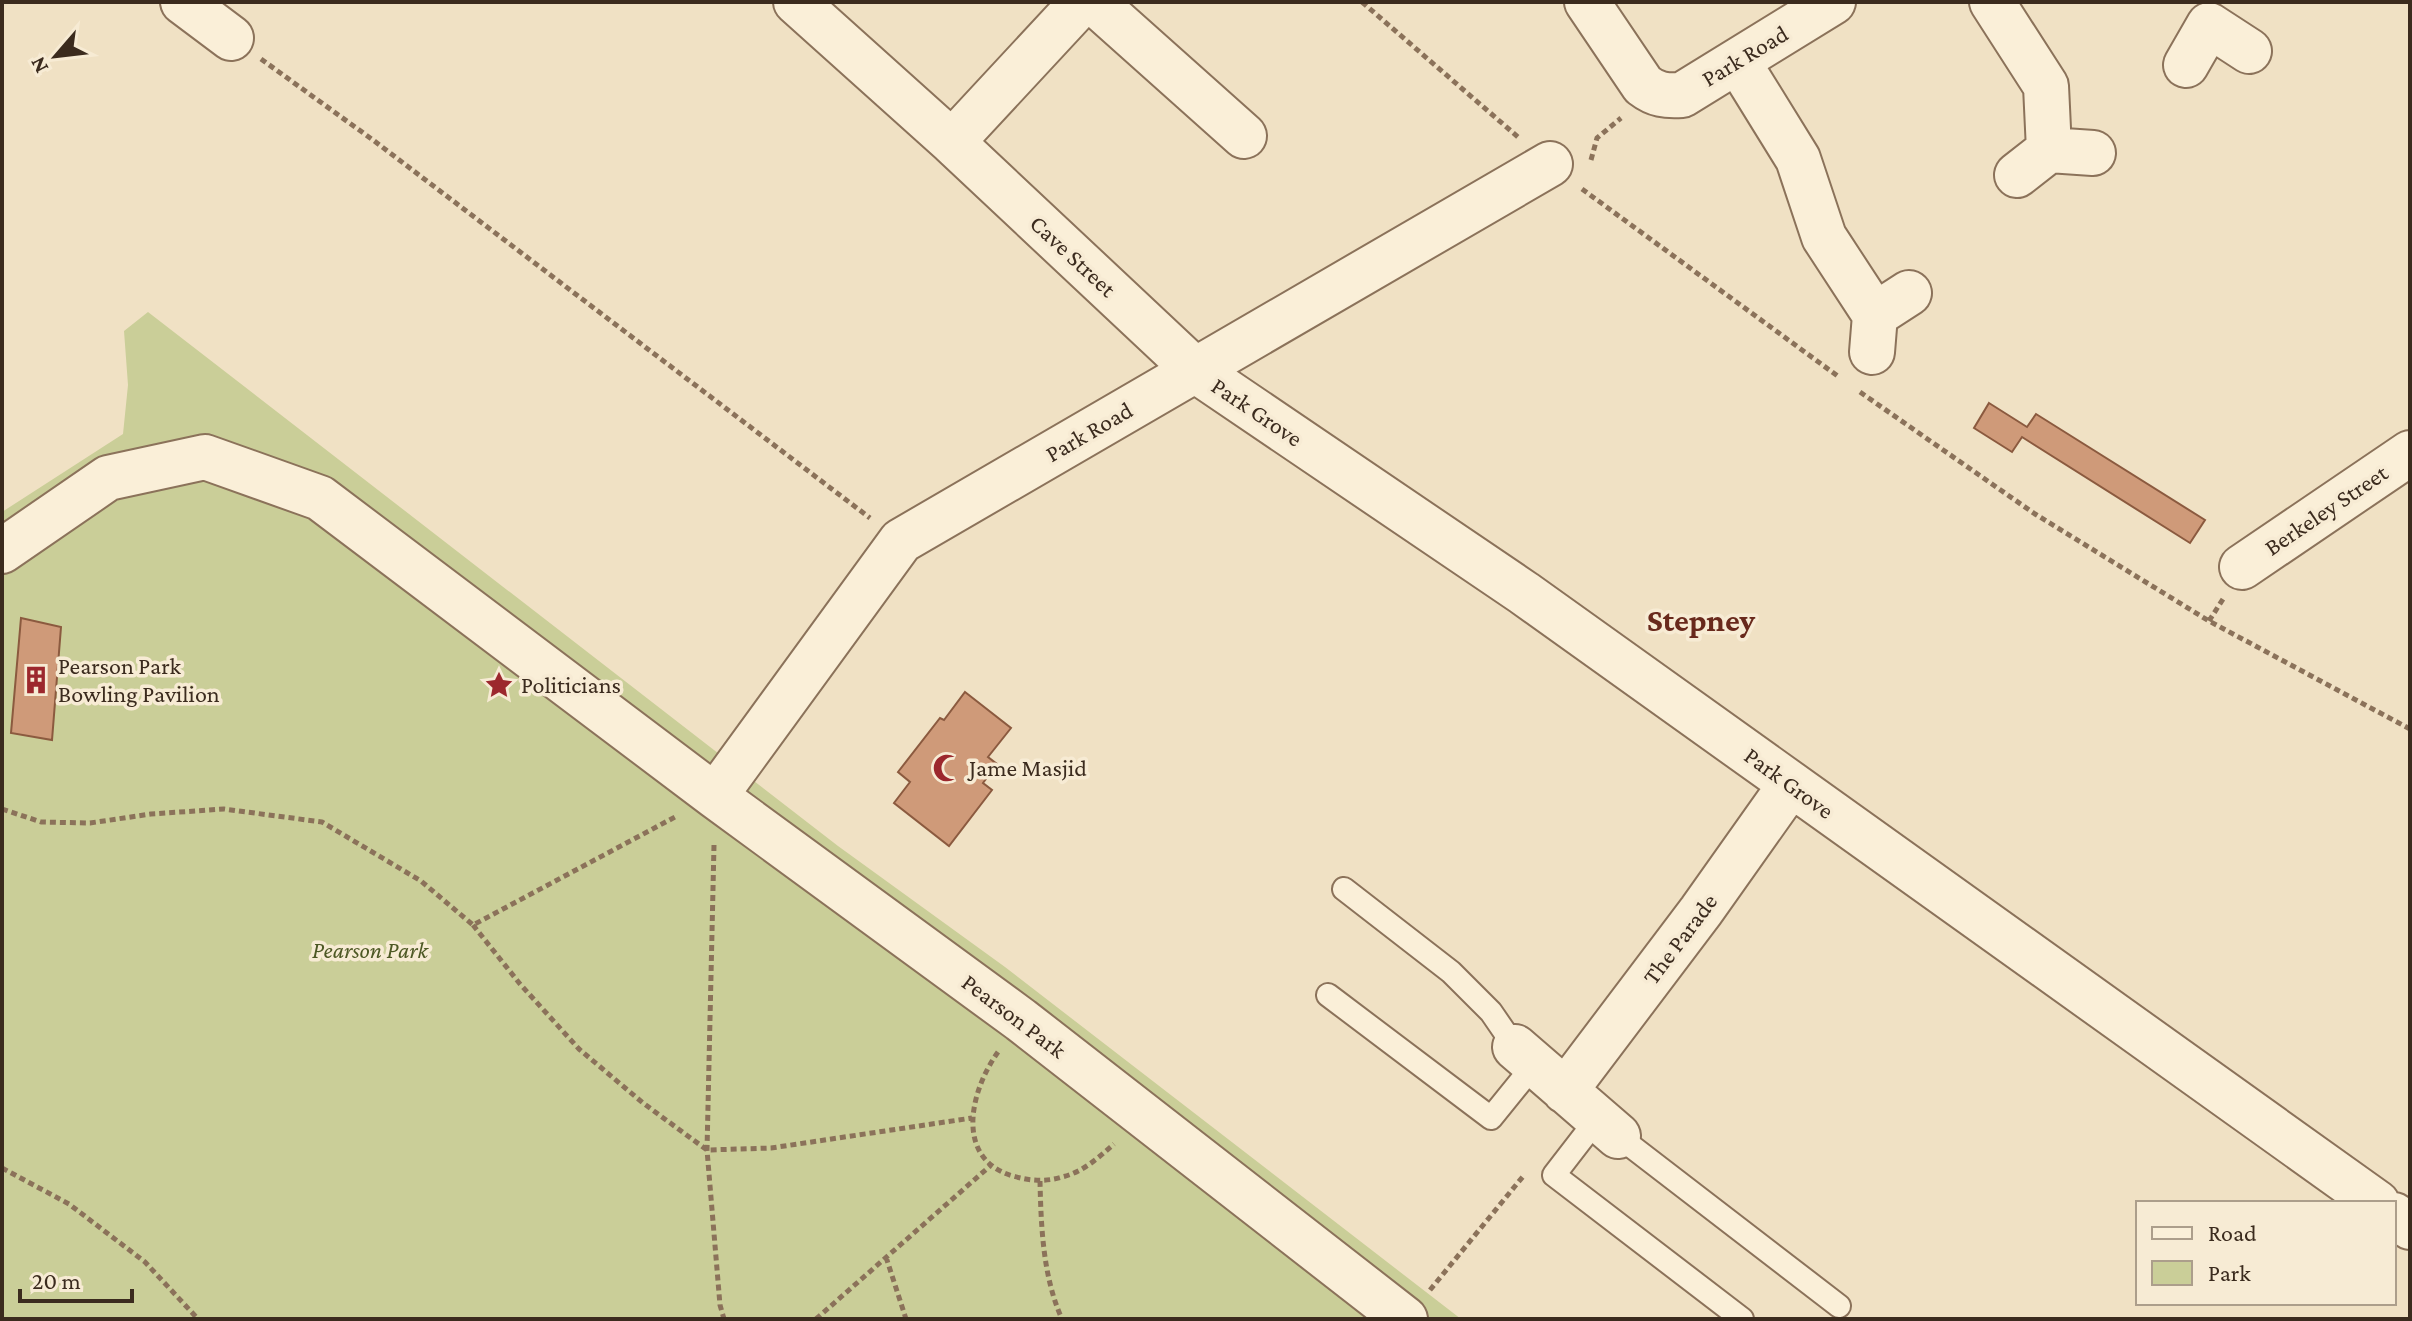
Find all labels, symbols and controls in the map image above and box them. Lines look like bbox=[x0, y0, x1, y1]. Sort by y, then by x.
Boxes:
north arrow bbox=[16, 16, 96, 96]
street label: Park Road bbox=[1697, 19, 1793, 92]
text: N bbox=[24, 53, 53, 78]
street label: Cave Street bbox=[1025, 209, 1123, 303]
street label: Park Grove bbox=[1207, 371, 1308, 452]
street label: Park Road bbox=[1041, 396, 1137, 467]
street label: Berkeley Street bbox=[2259, 458, 2393, 561]
district label: Stepney bbox=[1647, 602, 1756, 638]
place label: Pearson Park Bowling Pavilion bbox=[58, 652, 220, 707]
building icon: Pearson Park Bowling Pavilion bbox=[21, 665, 51, 695]
place icon: Politicians bbox=[484, 670, 514, 700]
place label: Politicians bbox=[521, 671, 621, 698]
street label: Park Grove bbox=[1739, 741, 1839, 824]
mosque icon: Jame Masjid bbox=[932, 753, 962, 783]
place label: Jame Masjid bbox=[967, 754, 1087, 781]
street label: The Parade bbox=[1637, 888, 1722, 989]
park label: Pearson Park bbox=[312, 936, 430, 963]
street label: Pearson Park bbox=[957, 968, 1072, 1064]
legend bbox=[2136, 1201, 2396, 1305]
text: Road bbox=[2208, 1219, 2257, 1246]
scale bar bbox=[20, 1253, 132, 1303]
text: Park bbox=[2208, 1259, 2251, 1286]
text: 20 m bbox=[32, 1267, 81, 1294]

